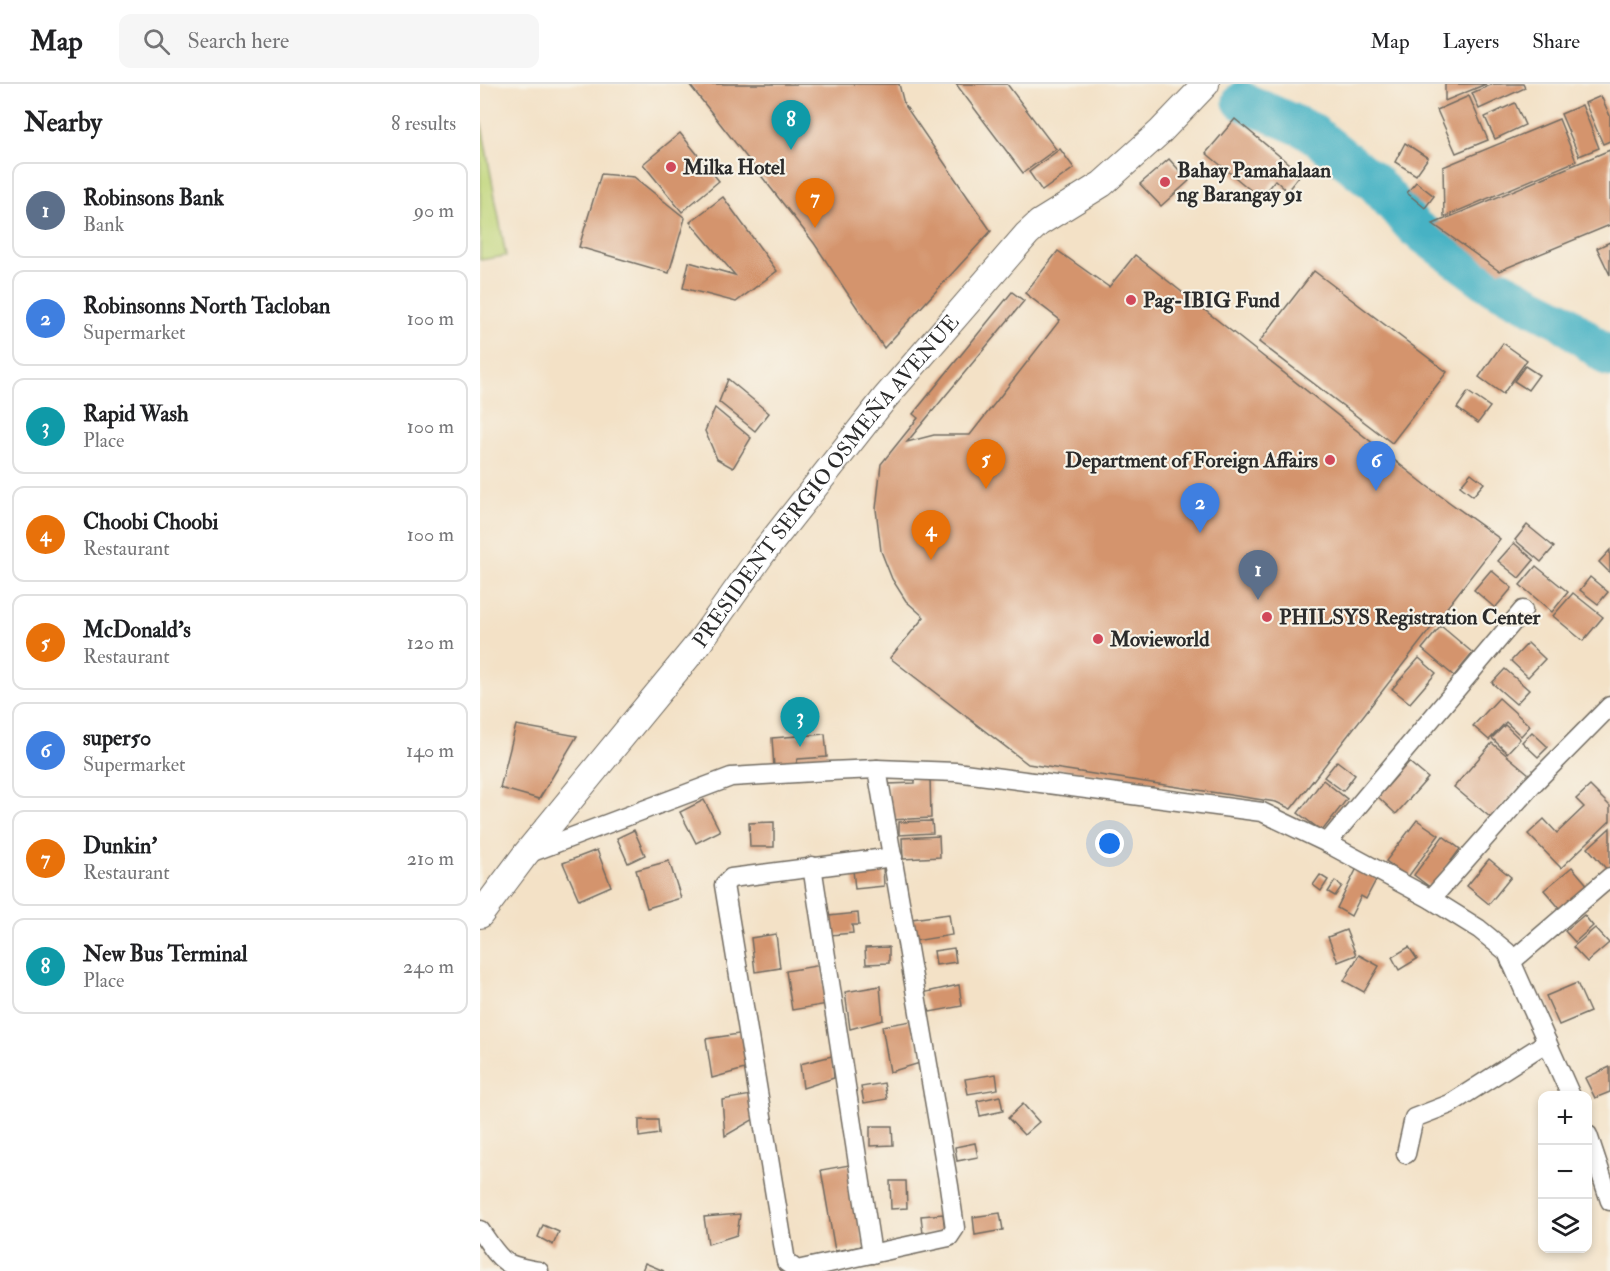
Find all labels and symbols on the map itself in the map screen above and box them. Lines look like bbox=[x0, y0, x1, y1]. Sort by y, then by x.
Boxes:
pin: 8 bbox=[772, 100, 810, 150]
place label: Milka Hotel bbox=[682, 154, 786, 181]
place label: Bahay Pamahalaan ng Barangay 91 bbox=[1176, 157, 1331, 208]
marker: Milka Hotel bbox=[664, 160, 678, 174]
marker: Bahay Pamahalaan ng Barangay 91 bbox=[1158, 175, 1172, 189]
pin: 7 bbox=[796, 178, 834, 228]
place label: Pag-IBIG Fund bbox=[1143, 287, 1281, 314]
marker: Pag-IBIG Fund bbox=[1124, 293, 1138, 307]
street label: PRESIDENT SERGIO OSMEÑA AVENUE bbox=[687, 309, 965, 653]
pin: 5 bbox=[966, 440, 1006, 489]
pin: 6 bbox=[1356, 442, 1396, 491]
place label: Department of Foreign Affairs bbox=[1065, 447, 1318, 474]
marker: Department of Foreign Affairs bbox=[1323, 453, 1337, 467]
pin: 2 bbox=[1180, 484, 1220, 533]
pin: 4 bbox=[912, 510, 950, 560]
pin: 1 bbox=[1238, 550, 1278, 600]
place label: PHILSYS Registration Center bbox=[1279, 604, 1542, 631]
marker: PHILSYS Registration Center bbox=[1260, 610, 1274, 624]
place label: Movieworld bbox=[1109, 626, 1210, 653]
marker: Movieworld bbox=[1091, 632, 1105, 646]
pin: 3 bbox=[780, 698, 820, 747]
your location bbox=[1095, 829, 1124, 858]

